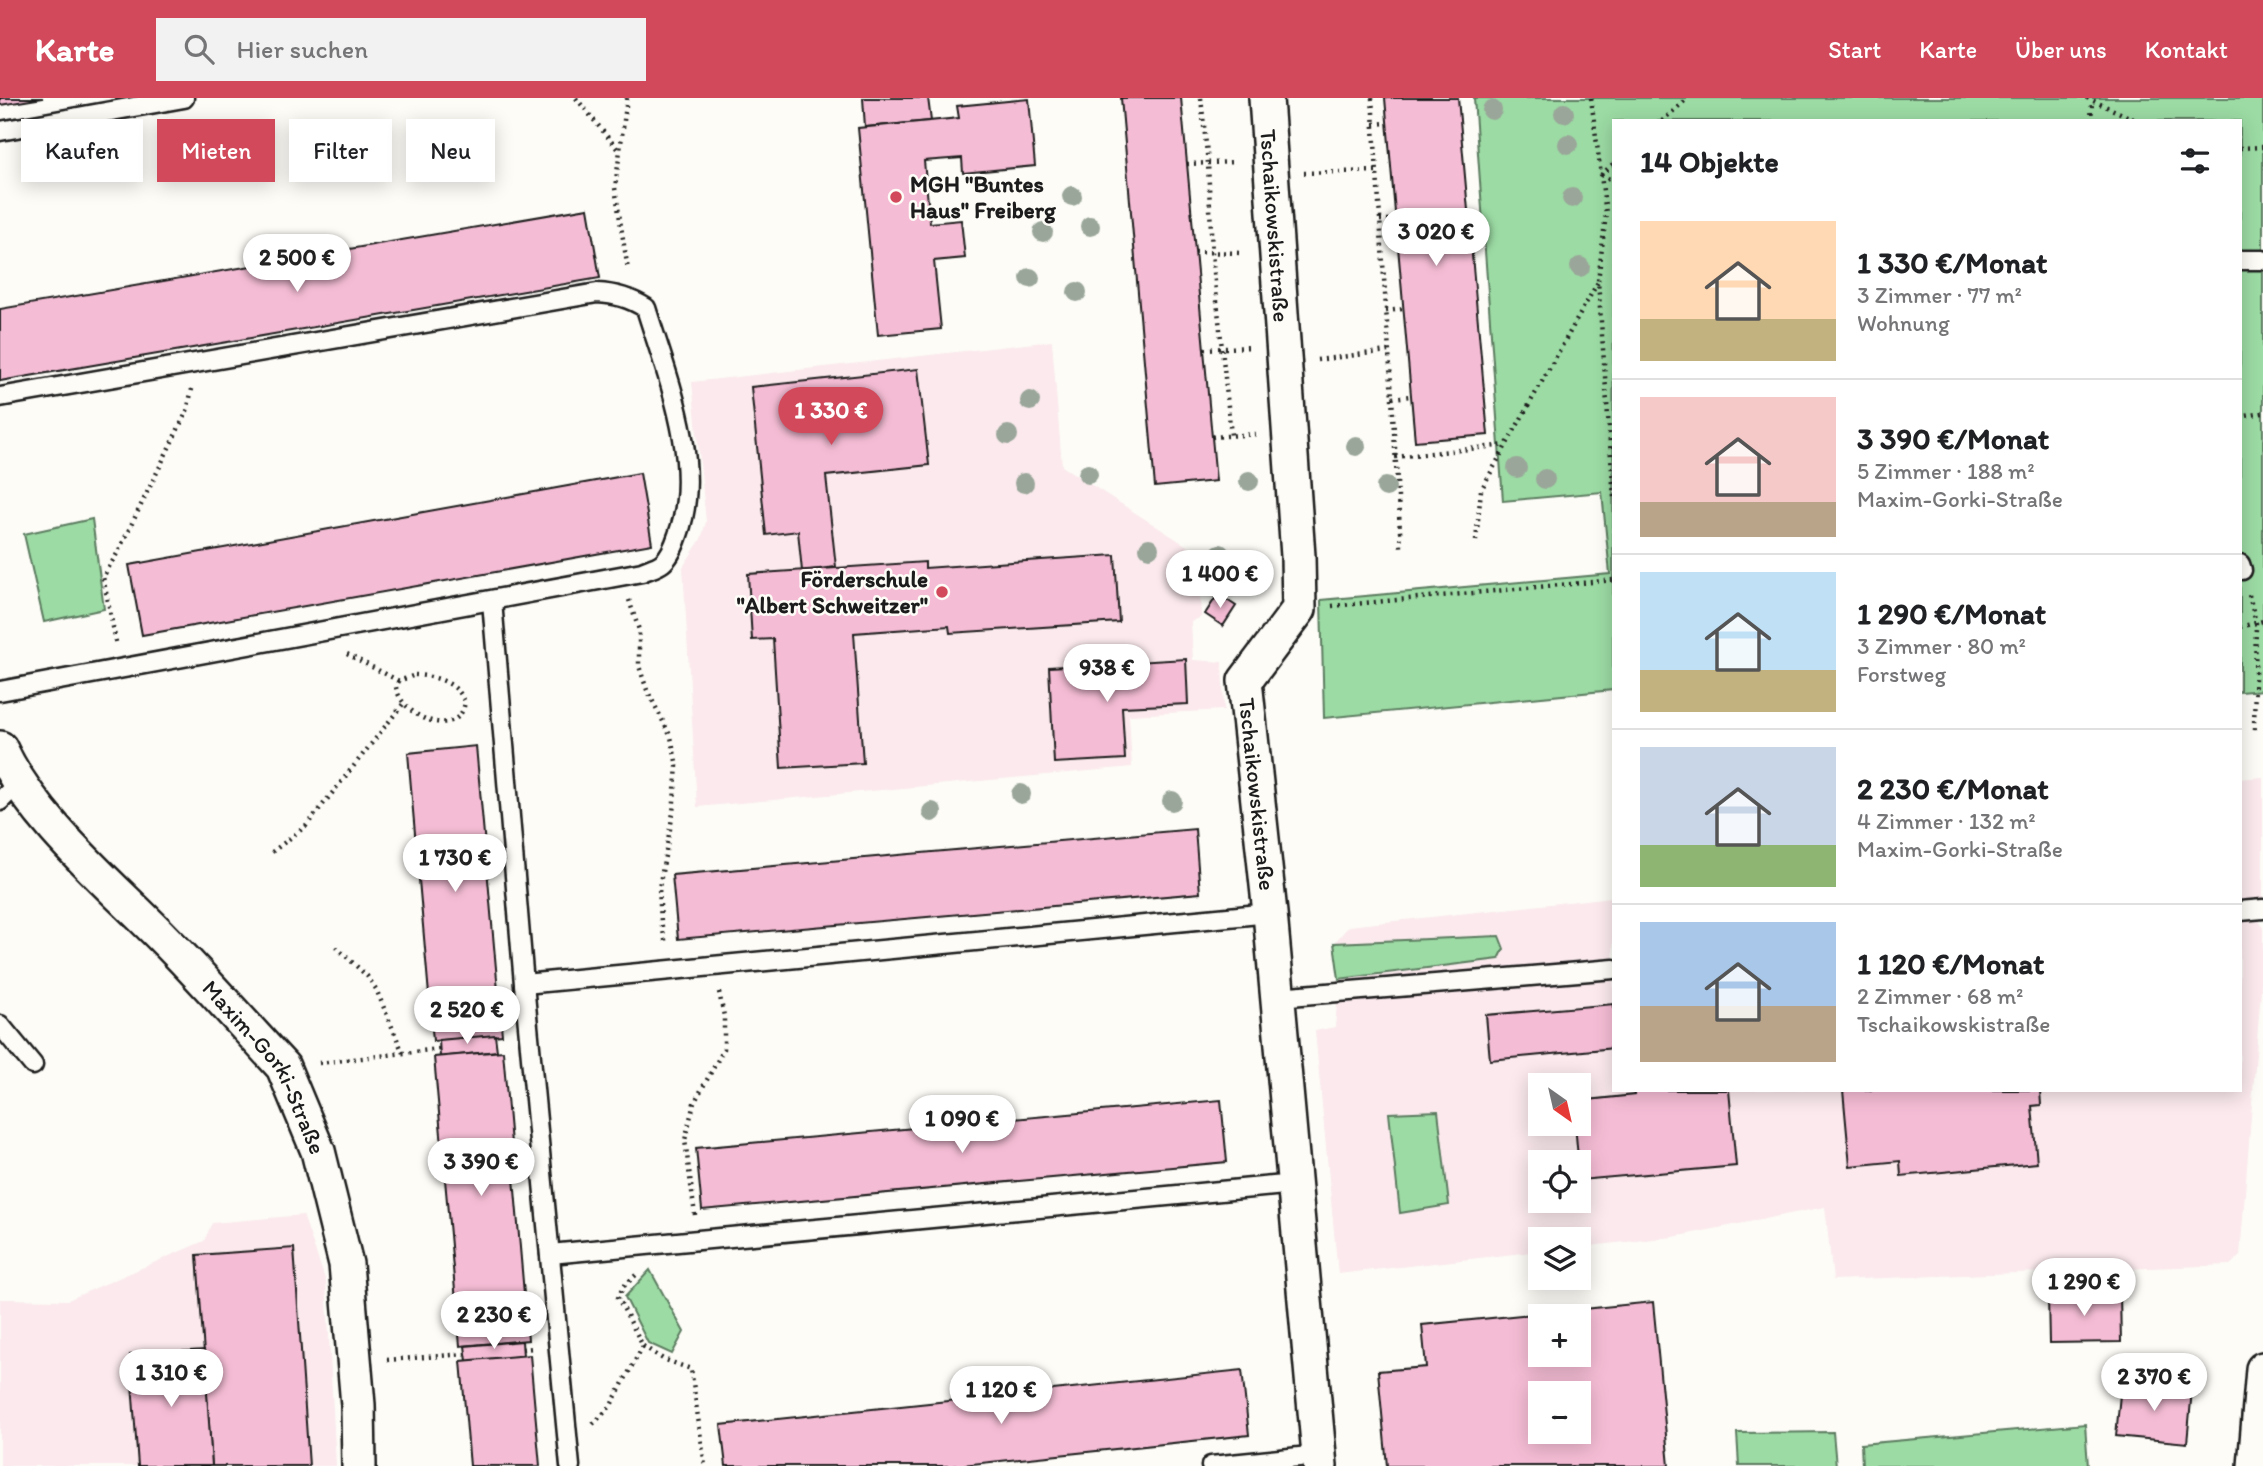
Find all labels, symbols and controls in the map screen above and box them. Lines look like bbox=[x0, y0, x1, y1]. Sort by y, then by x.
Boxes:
search box bbox=[156, 18, 646, 81]
text: Karte bbox=[35, 30, 114, 69]
icon: search bbox=[180, 30, 218, 68]
text: Hier suchen bbox=[236, 33, 368, 65]
text: Start bbox=[1828, 35, 1881, 64]
text: Karte bbox=[1919, 35, 1977, 64]
text: Über uns bbox=[2015, 35, 2107, 64]
text: Kontakt bbox=[2145, 35, 2228, 64]
chip: Kaufen bbox=[21, 119, 143, 182]
chip: Mieten bbox=[157, 119, 275, 182]
chip: Filter bbox=[289, 119, 392, 182]
chip: Neu bbox=[406, 119, 495, 182]
street label: Tschaikowskistraße bbox=[1254, 128, 1296, 323]
icon: filters bbox=[2176, 142, 2214, 180]
text: 14 Objekte bbox=[1640, 143, 1779, 180]
place label: MGH "Buntes Haus" Freiberg bbox=[910, 170, 1057, 224]
marker: MGH "Buntes Haus" Freiberg bbox=[888, 189, 904, 205]
pin: 3 020 € bbox=[1371, 208, 1501, 268]
text: 3 020 € bbox=[1398, 217, 1474, 245]
pin: 2 500 € bbox=[232, 234, 362, 294]
text: 2 500 € bbox=[259, 243, 335, 271]
text: 1 330 €/Monat bbox=[1857, 244, 2047, 281]
icon: home bbox=[1696, 249, 1780, 333]
text: 3 Zimmer · 77 m² bbox=[1857, 281, 2022, 309]
text: Wohnung bbox=[1857, 309, 1950, 337]
pin: 1 330 € bbox=[766, 388, 896, 447]
text: 1 330 € bbox=[794, 396, 868, 424]
text: 3 390 €/Monat bbox=[1857, 420, 2049, 457]
icon: home bbox=[1696, 425, 1780, 509]
text: 5 Zimmer · 188 m² bbox=[1857, 457, 2035, 485]
text: Maxim-Gorki-Straße bbox=[1857, 485, 2063, 513]
pin: 1 400 € bbox=[1155, 550, 1285, 610]
text: 1 400 € bbox=[1182, 559, 1258, 587]
place label: Förderschule "Albert Schweitzer" bbox=[737, 565, 928, 619]
marker: Förderschule "Albert Schweitzer" bbox=[934, 584, 950, 600]
text: 1 290 €/Monat bbox=[1857, 595, 2046, 632]
icon: home bbox=[1696, 600, 1780, 684]
text: 3 Zimmer · 80 m² bbox=[1857, 632, 2026, 660]
pin: 938 € bbox=[1058, 644, 1156, 704]
text: 938 € bbox=[1079, 653, 1135, 681]
text: Forstweg bbox=[1857, 660, 1946, 688]
street label: Tschaikowskistraße bbox=[1233, 697, 1281, 892]
text: 2 230 €/Monat bbox=[1857, 770, 2049, 807]
icon: home bbox=[1696, 775, 1780, 859]
text: 4 Zimmer · 132 m² bbox=[1857, 807, 2036, 835]
pin: 1 730 € bbox=[390, 834, 520, 894]
text: Maxim-Gorki-Straße bbox=[1857, 835, 2063, 863]
text: 1 730 € bbox=[419, 843, 491, 871]
text: 1 120 €/Monat bbox=[1857, 945, 2044, 982]
icon: home bbox=[1696, 950, 1780, 1034]
street label: Maxim-Gorki-Straße bbox=[196, 974, 332, 1158]
text: 2 Zimmer · 68 m² bbox=[1857, 982, 2024, 1010]
pin: 2 520 € bbox=[402, 986, 532, 1046]
text: 2 520 € bbox=[430, 995, 504, 1023]
text: Tschaikowskistraße bbox=[1857, 1010, 2050, 1038]
north arrow bbox=[1528, 1073, 1591, 1136]
map controls bbox=[1528, 1073, 1591, 1444]
pin: 1 090 € bbox=[897, 1096, 1027, 1155]
text: 1 090 € bbox=[925, 1104, 999, 1132]
pin: 3 390 € bbox=[416, 1138, 546, 1198]
text: 3 390 € bbox=[444, 1147, 518, 1175]
button: locate bbox=[1528, 1150, 1591, 1213]
button: layers bbox=[1528, 1227, 1591, 1290]
pin: 1 290 € bbox=[2019, 1258, 2149, 1318]
text: 1 290 € bbox=[2048, 1267, 2120, 1295]
pin: 2 230 € bbox=[429, 1292, 559, 1351]
text: 2 230 € bbox=[457, 1300, 531, 1328]
button: + bbox=[1528, 1304, 1591, 1367]
pin: 1 310 € bbox=[106, 1350, 236, 1409]
pin: 2 370 € bbox=[2089, 1354, 2219, 1413]
text: 1 310 € bbox=[135, 1358, 207, 1386]
text: 2 370 € bbox=[2117, 1362, 2191, 1390]
pin: 1 120 € bbox=[936, 1366, 1066, 1426]
text: 1 120 € bbox=[965, 1375, 1037, 1403]
button: − bbox=[1528, 1381, 1591, 1444]

